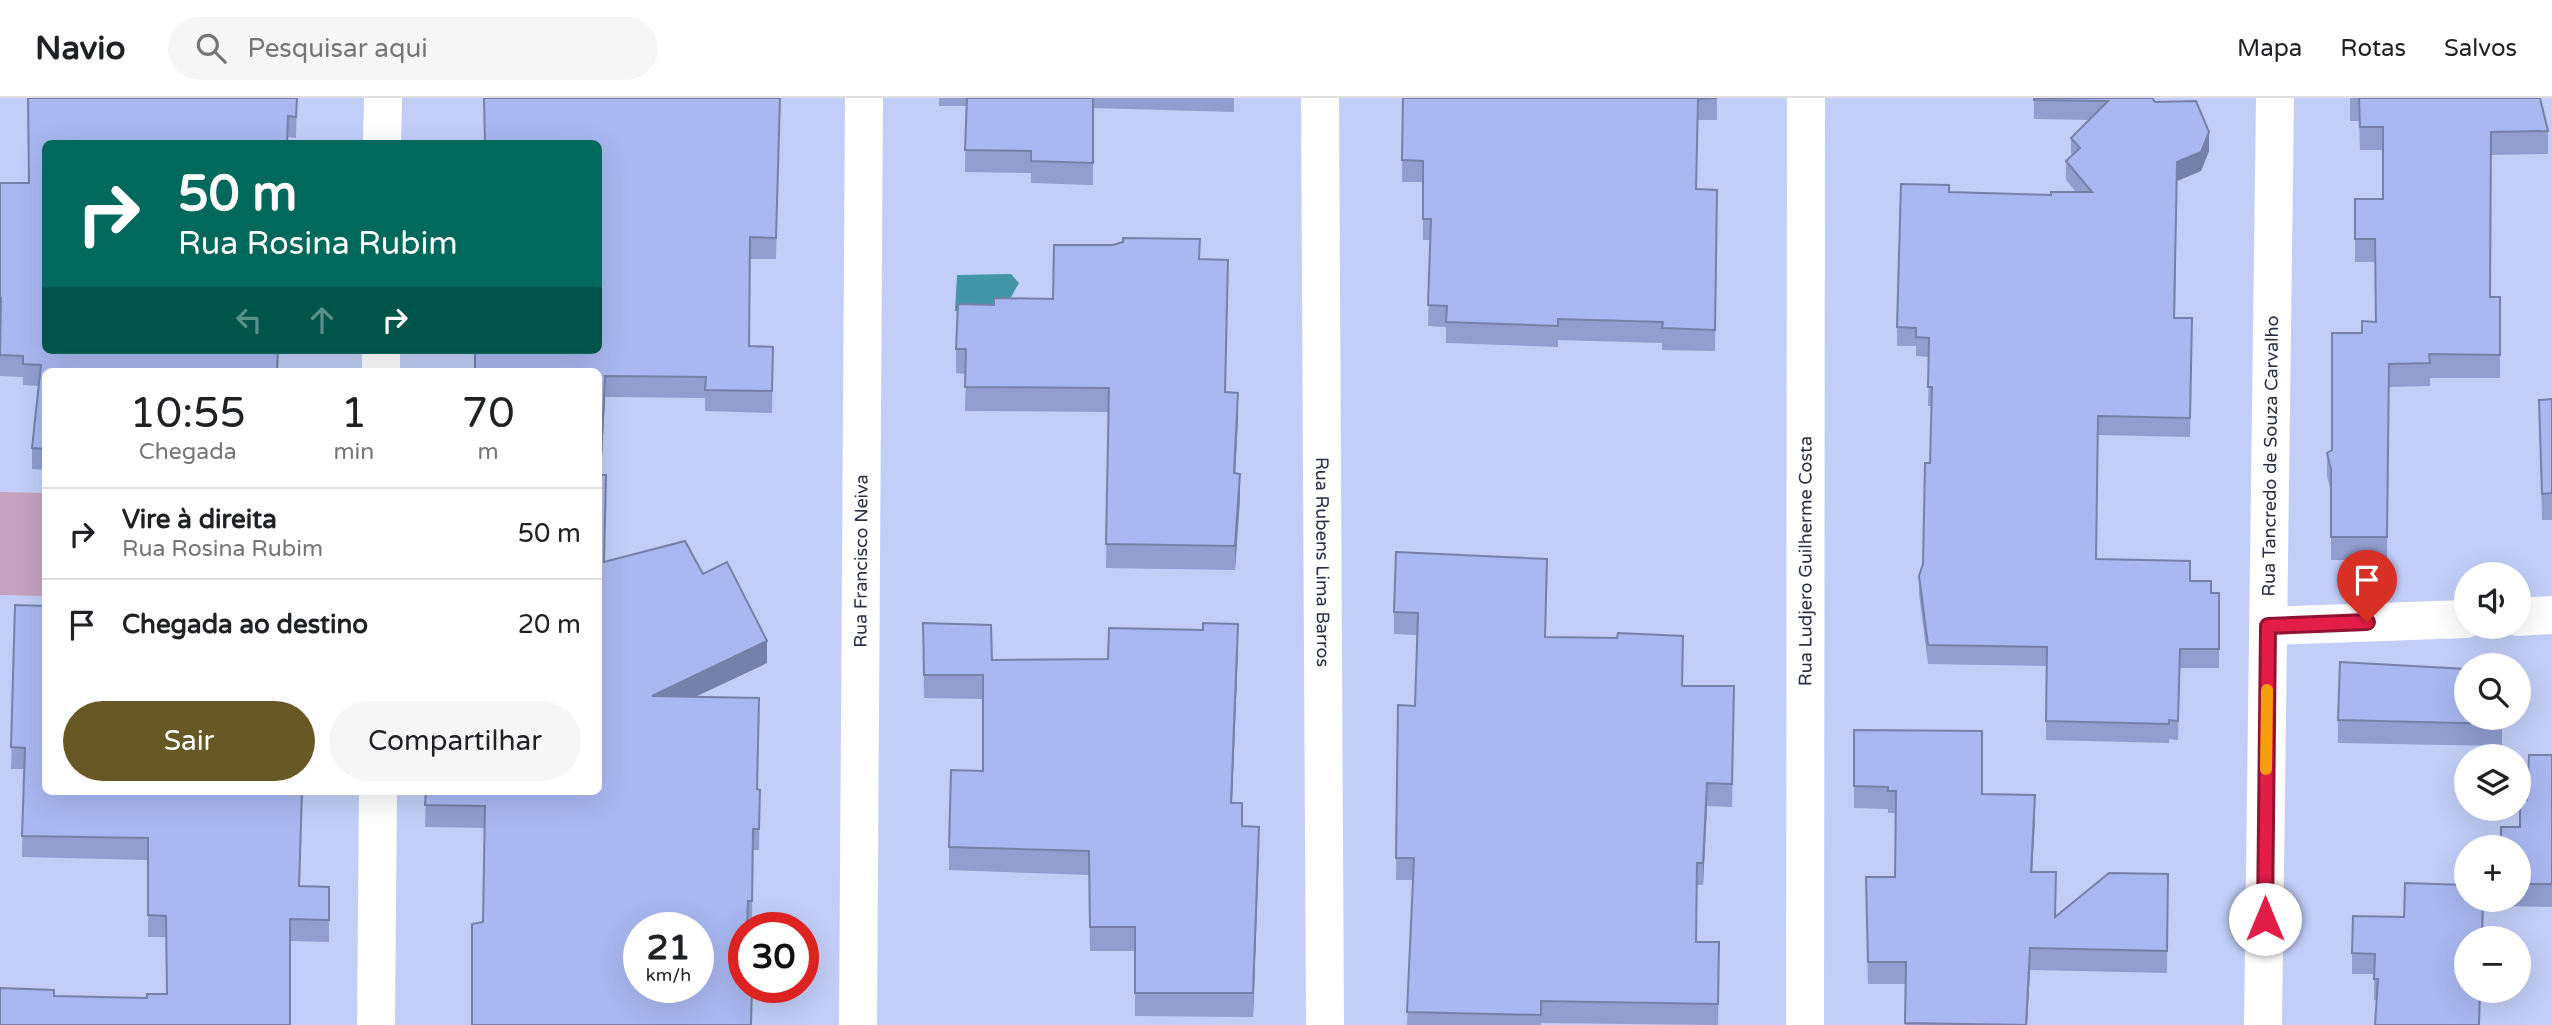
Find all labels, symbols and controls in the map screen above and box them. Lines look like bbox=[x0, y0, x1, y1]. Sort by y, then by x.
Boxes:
search box bbox=[168, 17, 658, 80]
text: Navio bbox=[35, 29, 126, 68]
icon: search bbox=[192, 29, 230, 67]
text: Pesquisar aqui bbox=[248, 33, 428, 64]
text: Mapa bbox=[2237, 34, 2302, 63]
text: Rotas bbox=[2340, 34, 2406, 63]
text: Salvos bbox=[2444, 34, 2517, 63]
text: 50 m bbox=[178, 165, 297, 224]
icon: right bbox=[63, 168, 154, 259]
text: Rua Rosina Rubim bbox=[178, 225, 458, 263]
icon: left bbox=[230, 301, 268, 339]
icon: ahead bbox=[303, 301, 341, 339]
icon: right bbox=[376, 301, 414, 339]
street label: Rua Tancredo de Souza Carvalho bbox=[2258, 315, 2283, 597]
text: 10:55 bbox=[129, 388, 246, 439]
text: 1 bbox=[341, 388, 367, 439]
text: 70 bbox=[462, 388, 515, 439]
street label: Rua Ludjero Guilherme Costa bbox=[1794, 436, 1817, 686]
text: Chegada bbox=[139, 438, 237, 466]
text: min bbox=[333, 438, 374, 466]
text: m bbox=[478, 438, 499, 466]
street label: Rua Rubens Lima Barros bbox=[1311, 457, 1334, 667]
street label: Rua Francisco Neiva bbox=[849, 474, 873, 648]
text: Vire à direita bbox=[122, 504, 277, 535]
icon: right bbox=[63, 515, 101, 553]
text: 50 m bbox=[518, 518, 581, 549]
text: Rua Rosina Rubim bbox=[122, 535, 323, 563]
pin bbox=[2337, 550, 2397, 622]
icon: arrive bbox=[2348, 561, 2386, 599]
map controls bbox=[2454, 562, 2531, 1003]
button: sound bbox=[2454, 562, 2531, 639]
icon: arrive bbox=[63, 606, 101, 644]
text: Chegada ao destino bbox=[122, 609, 368, 640]
text: 20 m bbox=[518, 609, 581, 640]
button: search bbox=[2454, 653, 2531, 730]
button: Sair bbox=[63, 701, 315, 781]
button: Compartilhar bbox=[329, 701, 581, 781]
button: layers bbox=[2454, 744, 2531, 821]
button: + bbox=[2454, 835, 2531, 912]
position arrow bbox=[2228, 882, 2302, 956]
speed limit sign: 30 bbox=[728, 912, 819, 1003]
button: − bbox=[2454, 926, 2531, 1003]
text: 21 bbox=[647, 927, 690, 969]
text: km/h bbox=[646, 964, 691, 986]

